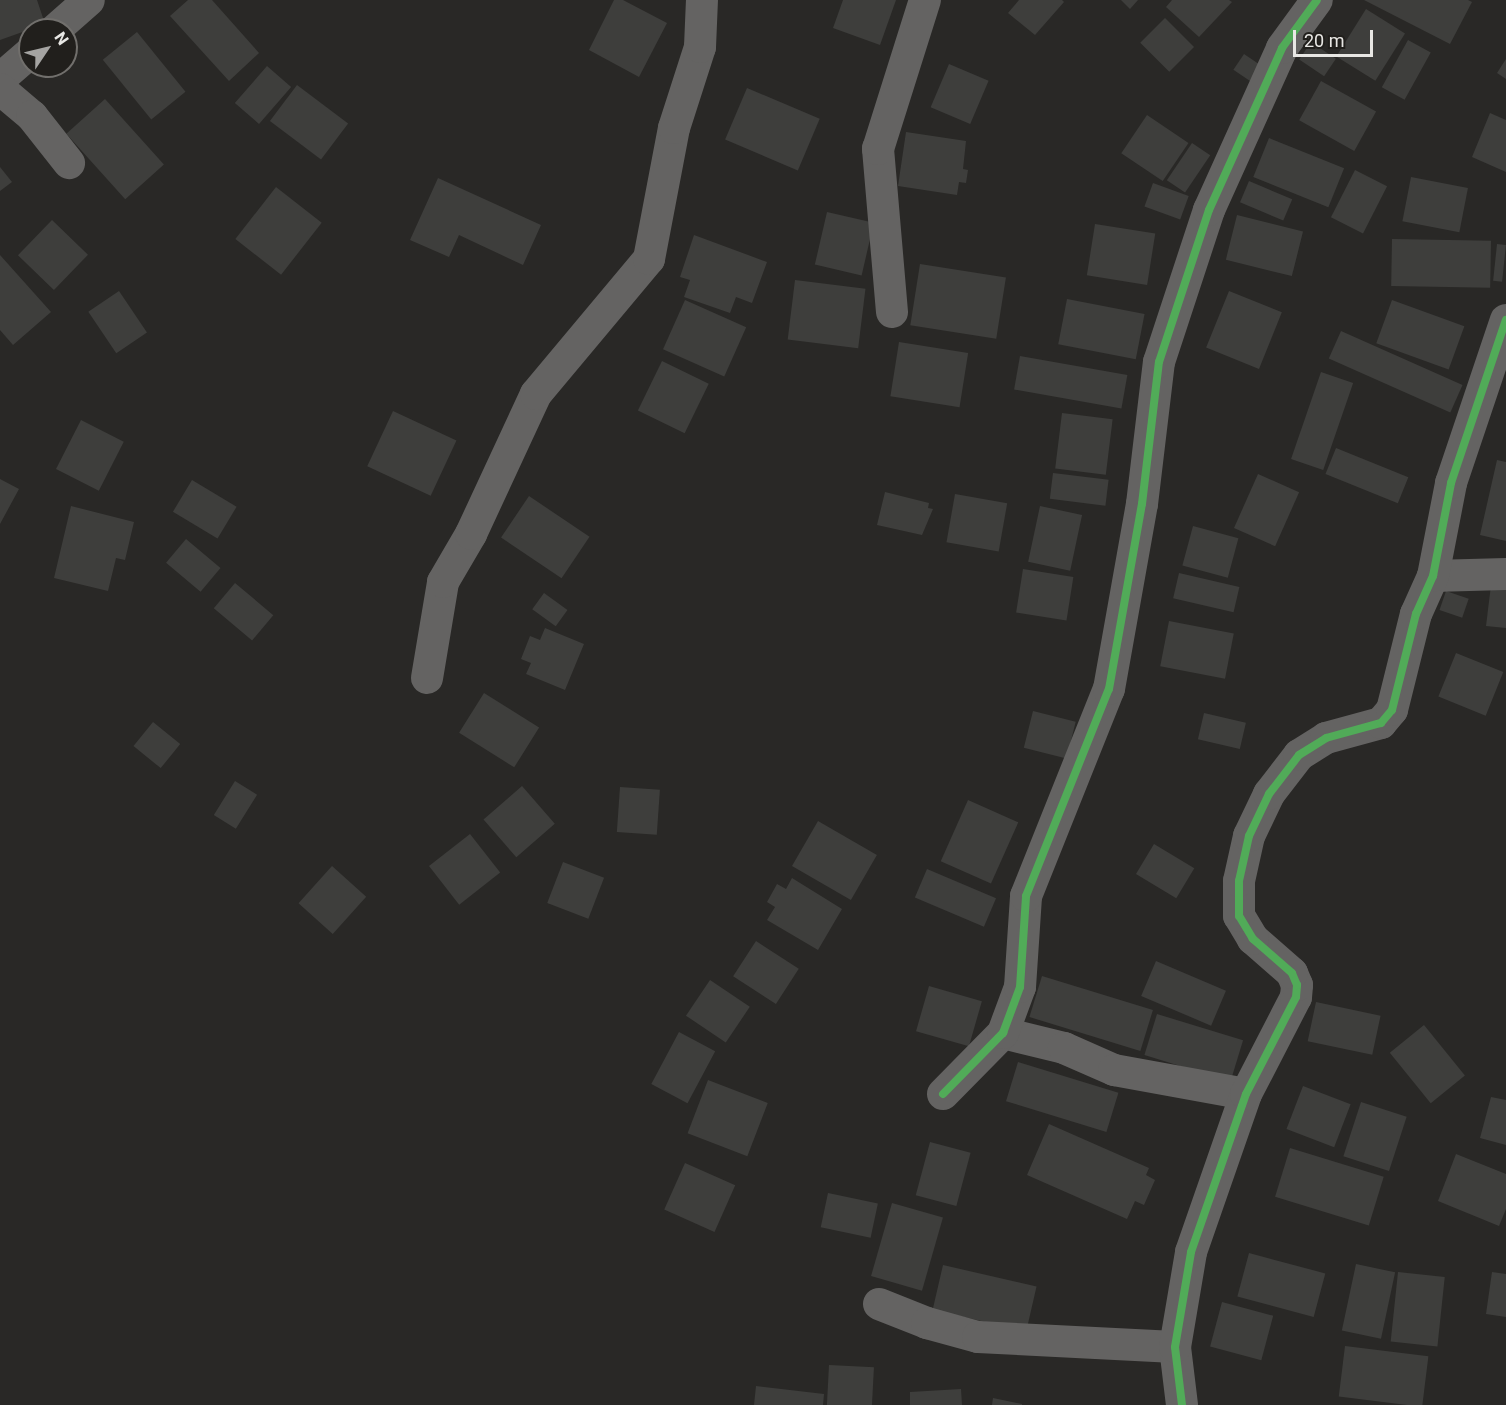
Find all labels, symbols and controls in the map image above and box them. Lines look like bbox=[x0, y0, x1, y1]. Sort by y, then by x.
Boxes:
north arrow bbox=[18, 18, 78, 78]
scale bar bbox=[1296, 18, 1376, 56]
text: N bbox=[50, 28, 73, 49]
text: 20 m bbox=[1304, 30, 1344, 51]

